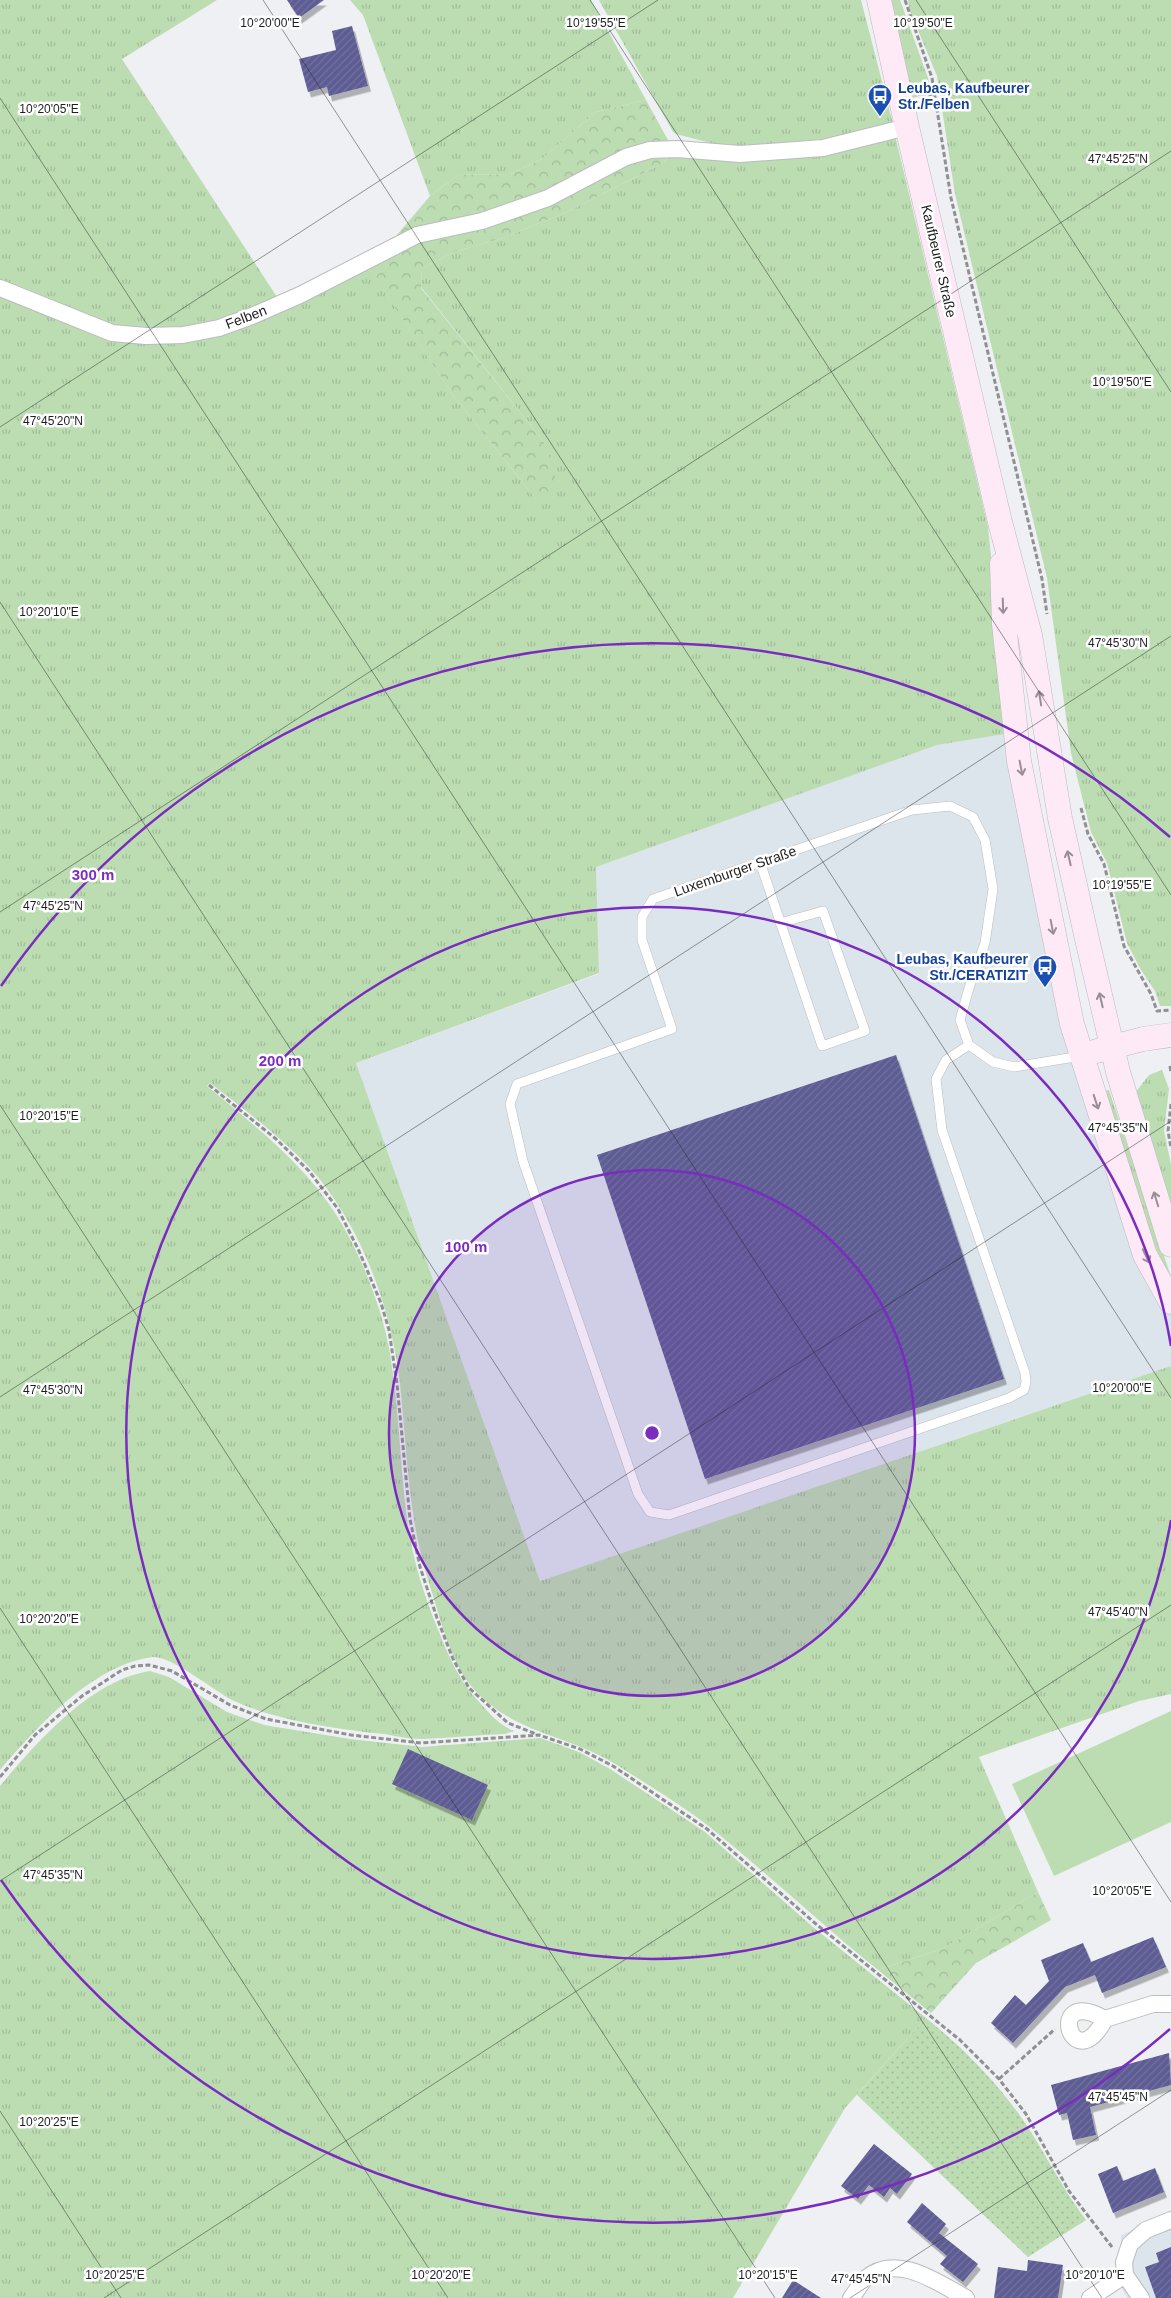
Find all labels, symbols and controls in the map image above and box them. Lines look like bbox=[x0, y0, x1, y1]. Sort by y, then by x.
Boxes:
text: 10°20'00"E bbox=[240, 16, 300, 30]
text: 10°19'55"E bbox=[566, 16, 626, 30]
text: 10°19'50"E bbox=[893, 16, 953, 30]
place label: Leubas, Kaufbeurer Str./Felben bbox=[898, 80, 1030, 112]
bus stop icon: Leubas, Kaufbeurer Str./Felben bbox=[867, 83, 893, 117]
text: 10°20'05"E bbox=[19, 102, 79, 116]
text: 47°45'25"N bbox=[1088, 152, 1148, 166]
street label: Kaufbeurer Straße bbox=[918, 203, 960, 319]
street label: Felben bbox=[223, 302, 269, 332]
text: 10°19'50"E bbox=[1092, 375, 1152, 389]
text: 47°45'20"N bbox=[23, 414, 83, 428]
one-way arrow bbox=[999, 598, 1008, 614]
text: 10°20'10"E bbox=[19, 605, 79, 619]
text: 47°45'30"N bbox=[1088, 636, 1148, 650]
one-way arrow bbox=[1035, 690, 1045, 706]
one-way arrow bbox=[1016, 759, 1026, 775]
street label: Luxemburger Straße bbox=[672, 842, 798, 899]
one-way arrow bbox=[1064, 850, 1073, 866]
text: 300 m bbox=[72, 866, 114, 883]
text: 10°19'55"E bbox=[1092, 878, 1152, 892]
text: 47°45'25"N bbox=[23, 899, 83, 913]
one-way arrow bbox=[1048, 919, 1058, 935]
place label: Leubas, Kaufbeurer Str./CERATIZIT bbox=[897, 951, 1029, 983]
bus stop icon: Leubas, Kaufbeurer Str./CERATIZIT bbox=[1032, 954, 1058, 988]
one-way arrow bbox=[1096, 993, 1106, 1009]
text: 200 m bbox=[259, 1052, 301, 1069]
one-way arrow bbox=[1091, 1094, 1101, 1110]
text: 10°20'15"E bbox=[19, 1109, 79, 1123]
text: 47°45'35"N bbox=[1088, 1121, 1148, 1135]
one-way arrow bbox=[1151, 1191, 1161, 1207]
text: 100 m bbox=[445, 1238, 487, 1255]
one-way arrow bbox=[1142, 1249, 1152, 1264]
text: 10°20'00"E bbox=[1092, 1381, 1152, 1395]
text: 47°45'30"N bbox=[23, 1383, 83, 1397]
centre of rings bbox=[643, 1424, 661, 1442]
text: 47°45'40"N bbox=[1088, 1605, 1148, 1619]
text: 10°20'20"E bbox=[19, 1612, 79, 1626]
text: 47°45'35"N bbox=[23, 1868, 83, 1882]
text: 10°20'05"E bbox=[1092, 1884, 1152, 1898]
text: 47°45'45"N bbox=[1088, 2090, 1148, 2104]
text: 10°20'25"E bbox=[19, 2115, 79, 2129]
text: 10°20'25"E bbox=[85, 2268, 145, 2282]
text: 10°20'20"E bbox=[411, 2268, 471, 2282]
text: 10°20'15"E bbox=[738, 2268, 798, 2282]
text: 10°20'10"E bbox=[1065, 2268, 1125, 2282]
text: 47°45'45"N bbox=[831, 2272, 891, 2286]

